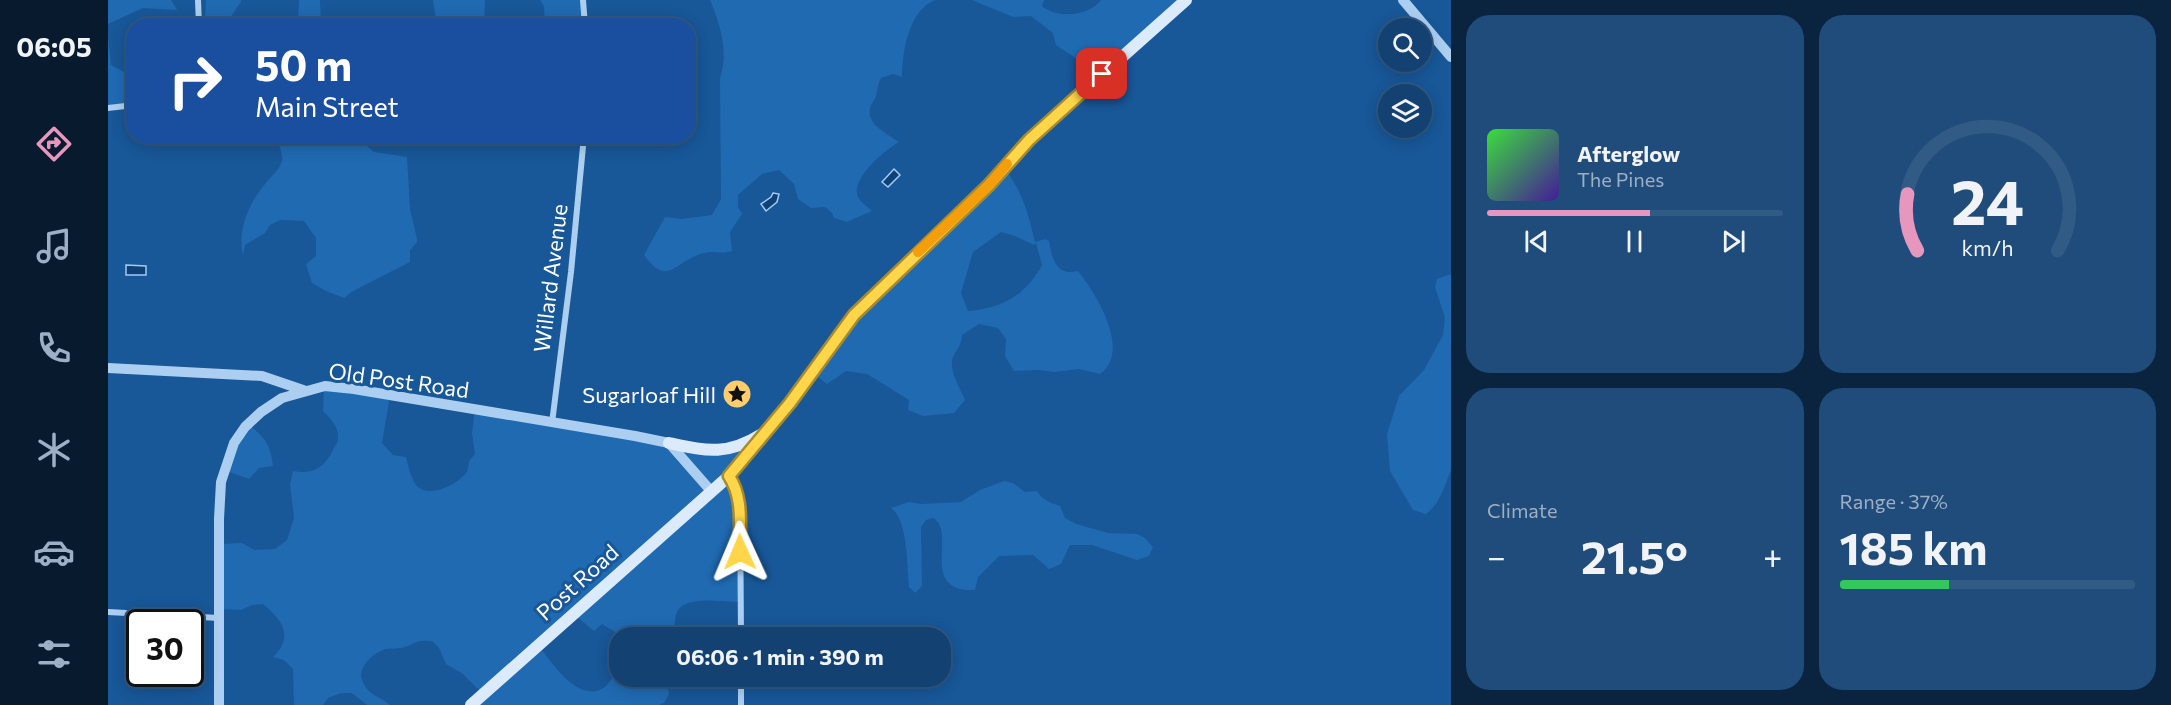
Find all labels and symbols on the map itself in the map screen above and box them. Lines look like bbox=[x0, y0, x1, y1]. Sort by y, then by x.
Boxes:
pin bbox=[1076, 48, 1127, 99]
street label: Willard Avenue bbox=[527, 202, 573, 354]
street label: Old Post Road bbox=[327, 357, 471, 403]
place icon: Sugarloaf Hill bbox=[721, 378, 753, 410]
place label: Sugarloaf Hill bbox=[582, 381, 716, 408]
position arrow bbox=[708, 520, 772, 584]
street label: Post Road bbox=[530, 538, 624, 626]
speed limit sign: 30 bbox=[126, 609, 204, 687]

